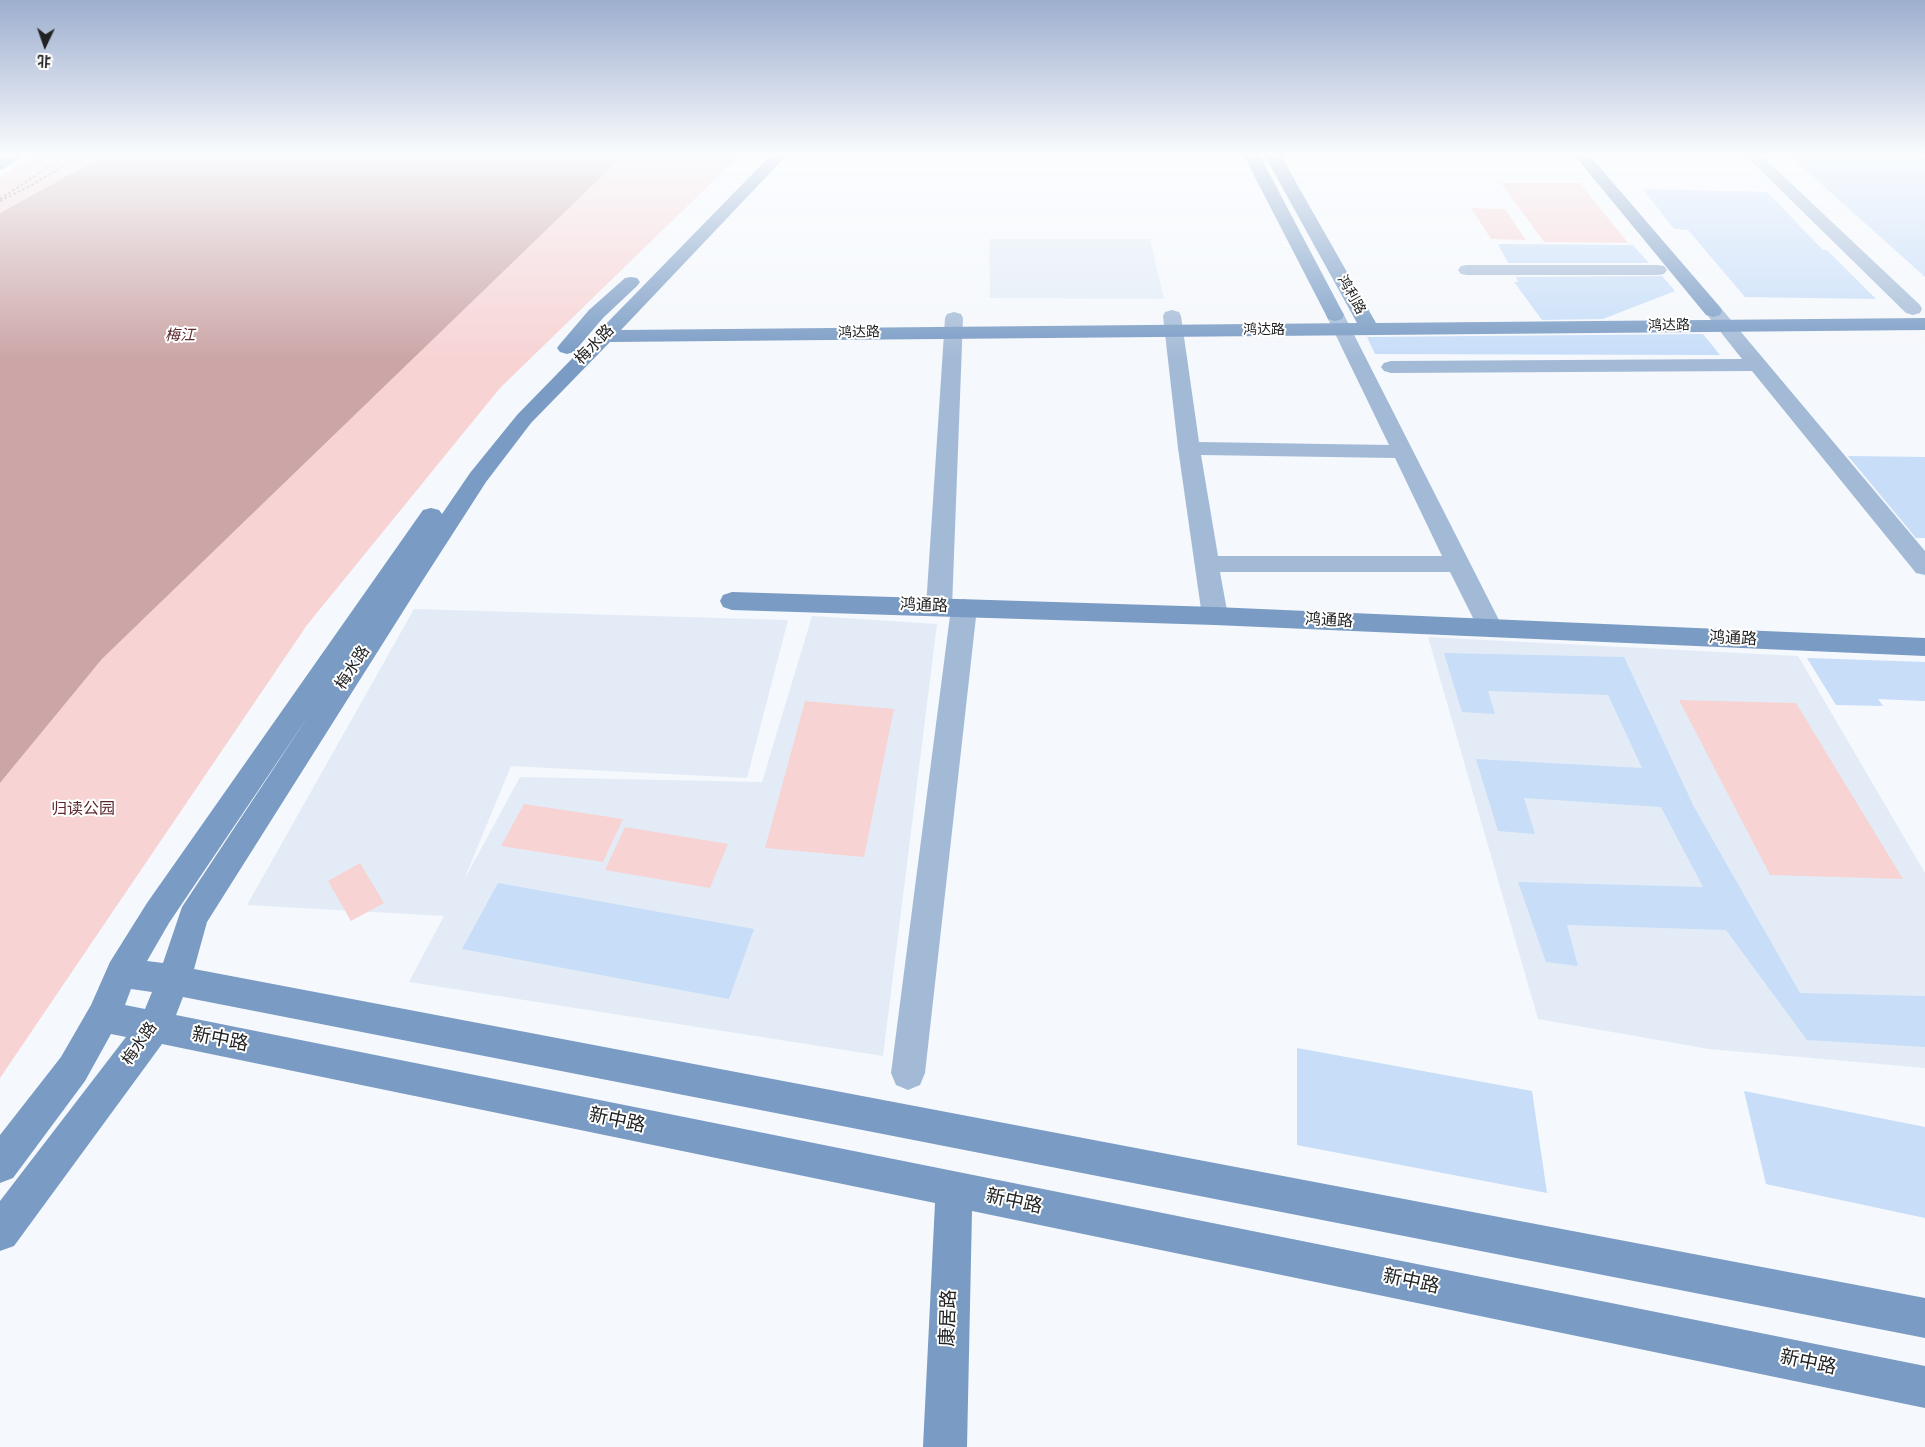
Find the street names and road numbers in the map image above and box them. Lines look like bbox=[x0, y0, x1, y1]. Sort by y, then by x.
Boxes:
street label: 鸿利路 bbox=[1333, 273, 1369, 317]
street label: 鸿达路 bbox=[1648, 317, 1690, 335]
street label: 梅水路 bbox=[571, 321, 619, 369]
street label: 鸿达路 bbox=[1243, 322, 1285, 338]
street label: 鸿达路 bbox=[838, 324, 880, 342]
street label: 鸿通路 bbox=[900, 596, 948, 616]
street label: 鸿通路 bbox=[1305, 610, 1353, 632]
street label: 鸿通路 bbox=[1709, 628, 1757, 650]
street label: 梅水路 bbox=[332, 643, 374, 693]
street label: 梅水路 bbox=[118, 1019, 162, 1069]
street label: 新中路 bbox=[190, 1023, 250, 1057]
street label: 新中路 bbox=[587, 1104, 647, 1138]
street label: 新中路 bbox=[984, 1185, 1044, 1219]
street label: 新中路 bbox=[1381, 1265, 1441, 1299]
street label: 康居路 bbox=[937, 1289, 961, 1347]
street label: 新中路 bbox=[1778, 1346, 1838, 1380]

